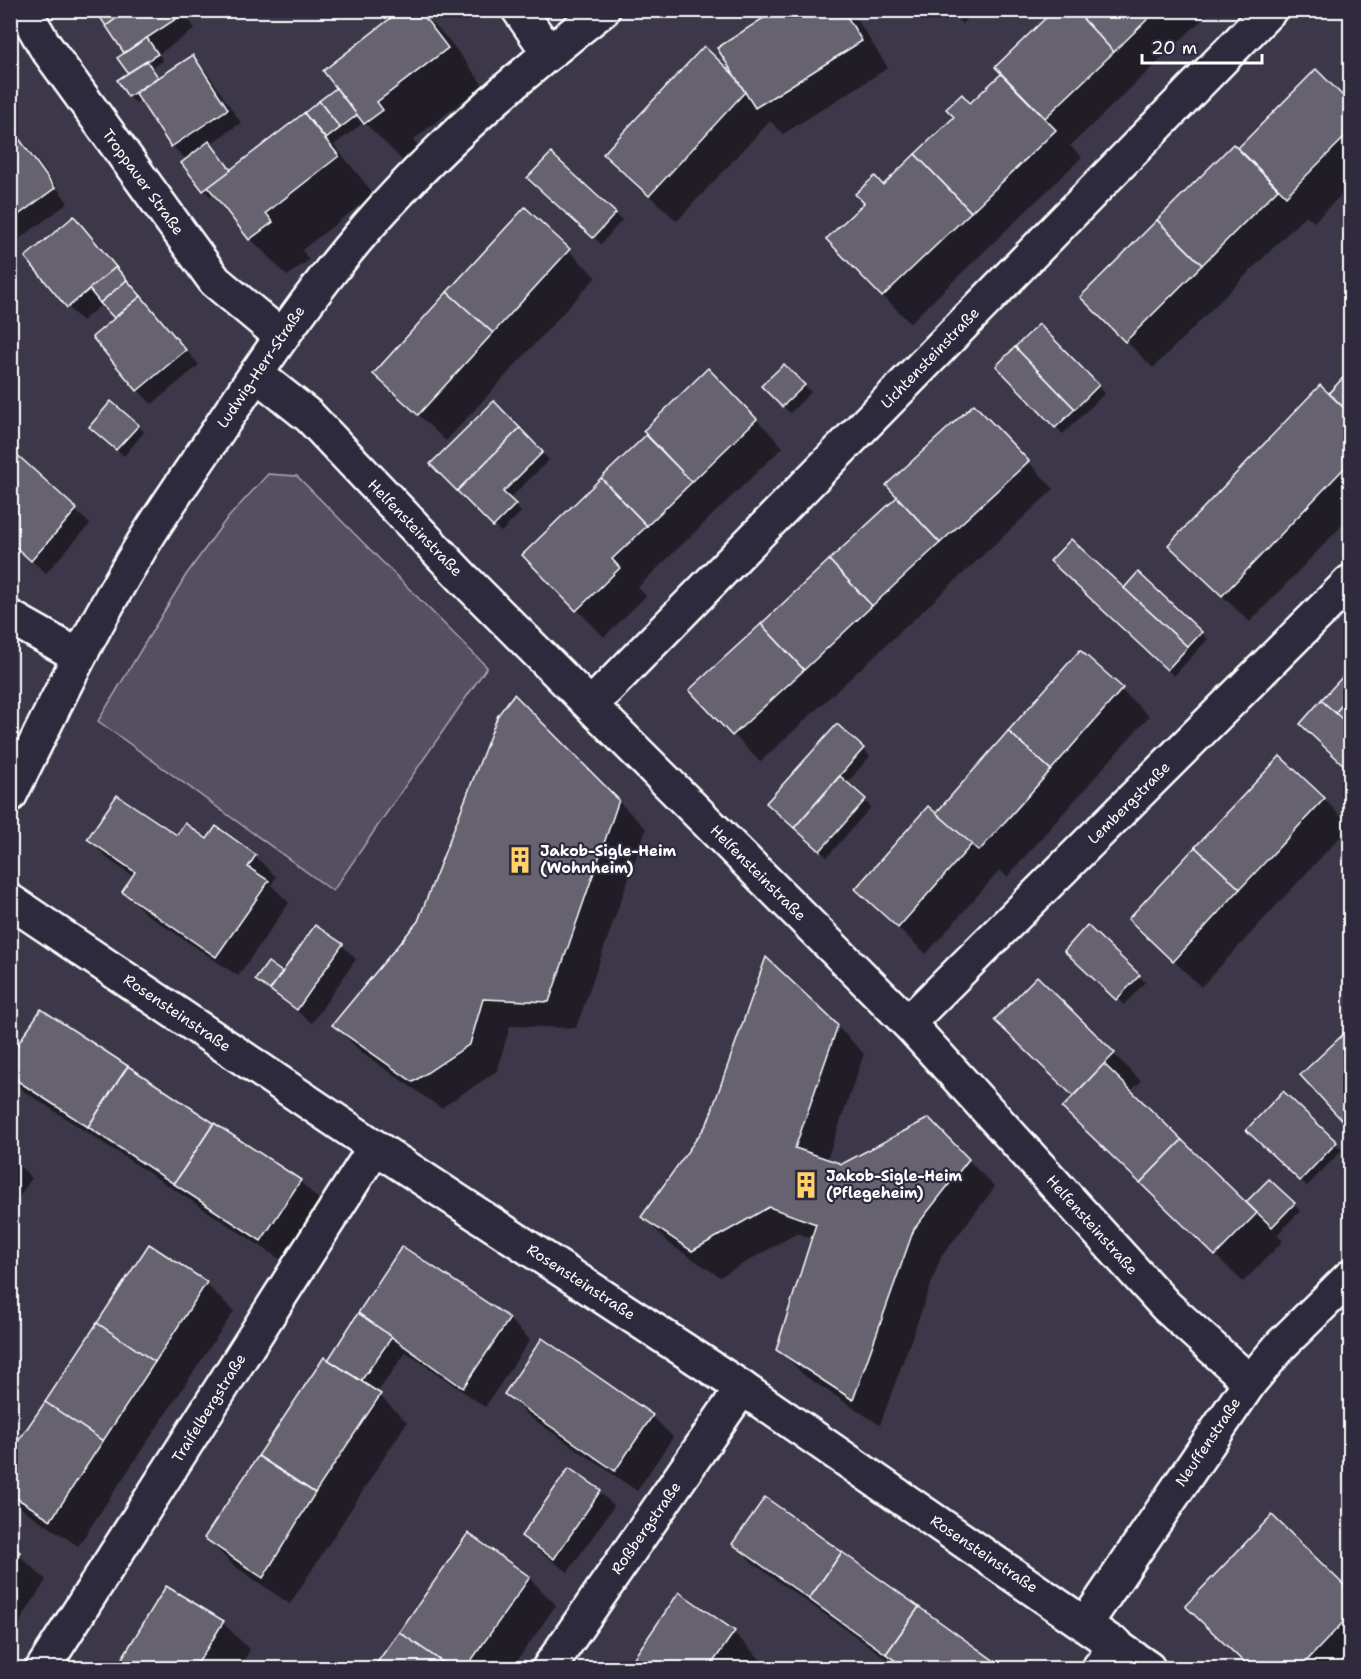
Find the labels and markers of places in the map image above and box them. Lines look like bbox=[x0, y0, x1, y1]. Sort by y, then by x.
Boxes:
place label: Jakob-Sigle-Heim (Wohnheim) bbox=[540, 841, 676, 878]
building icon: Jakob-Sigle-Heim (Wohnheim) bbox=[505, 845, 535, 875]
place label: Jakob-Sigle-Heim (Pflegeheim) bbox=[826, 1166, 962, 1203]
building icon: Jakob-Sigle-Heim (Pflegeheim) bbox=[791, 1170, 821, 1200]

